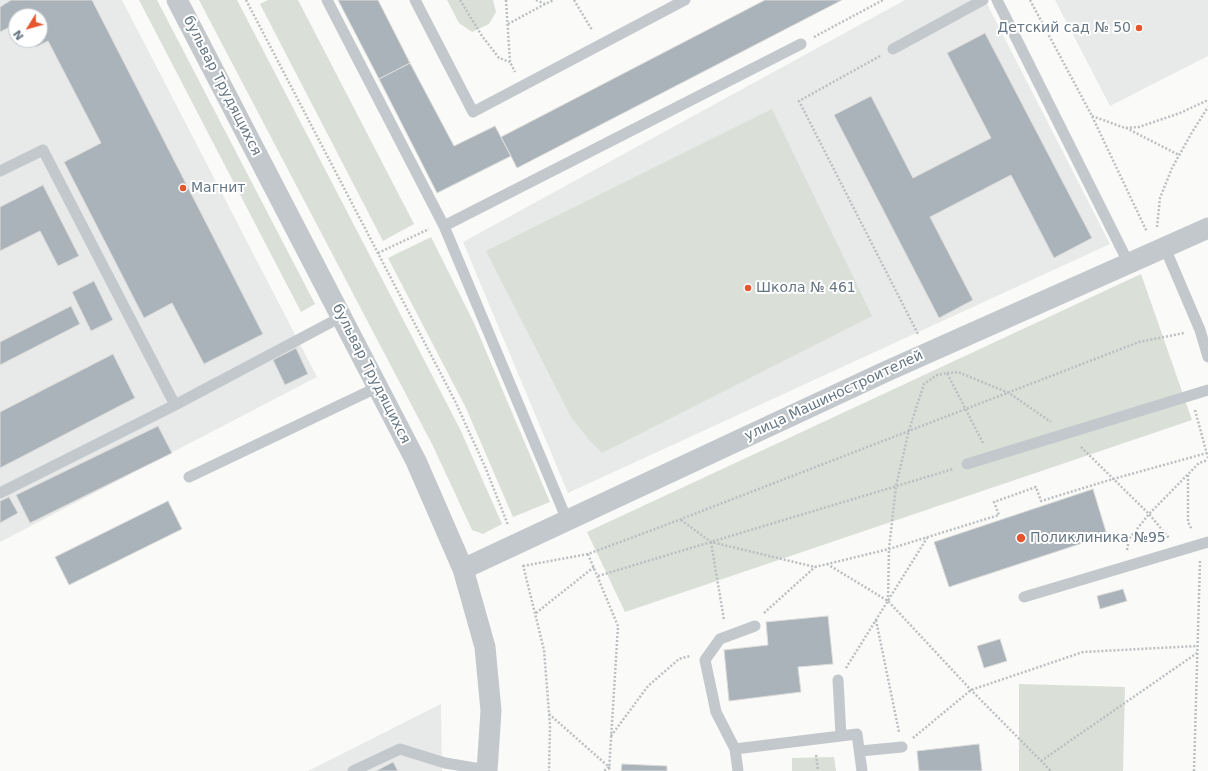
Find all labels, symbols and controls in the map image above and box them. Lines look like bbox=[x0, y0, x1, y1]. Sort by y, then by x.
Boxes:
north arrow bbox=[8, 8, 48, 48]
street label: бульвар Трудящихся bbox=[179, 13, 265, 159]
place label: Детский сад № 50 bbox=[997, 20, 1131, 36]
marker: Детский сад № 50 bbox=[1134, 23, 1144, 33]
text: N bbox=[11, 27, 27, 43]
place label: Магнит bbox=[191, 180, 245, 196]
marker: Магнит bbox=[178, 183, 188, 193]
place label: Школа № 461 bbox=[756, 280, 856, 296]
marker: Школа № 461 bbox=[743, 283, 753, 293]
street label: бульвар Трудящихся bbox=[328, 301, 414, 447]
street label: улица Машиностроителей bbox=[742, 347, 926, 445]
place label: Поликлиника №95 bbox=[1030, 530, 1166, 546]
marker: Поликлиника №95 bbox=[1015, 532, 1027, 544]

